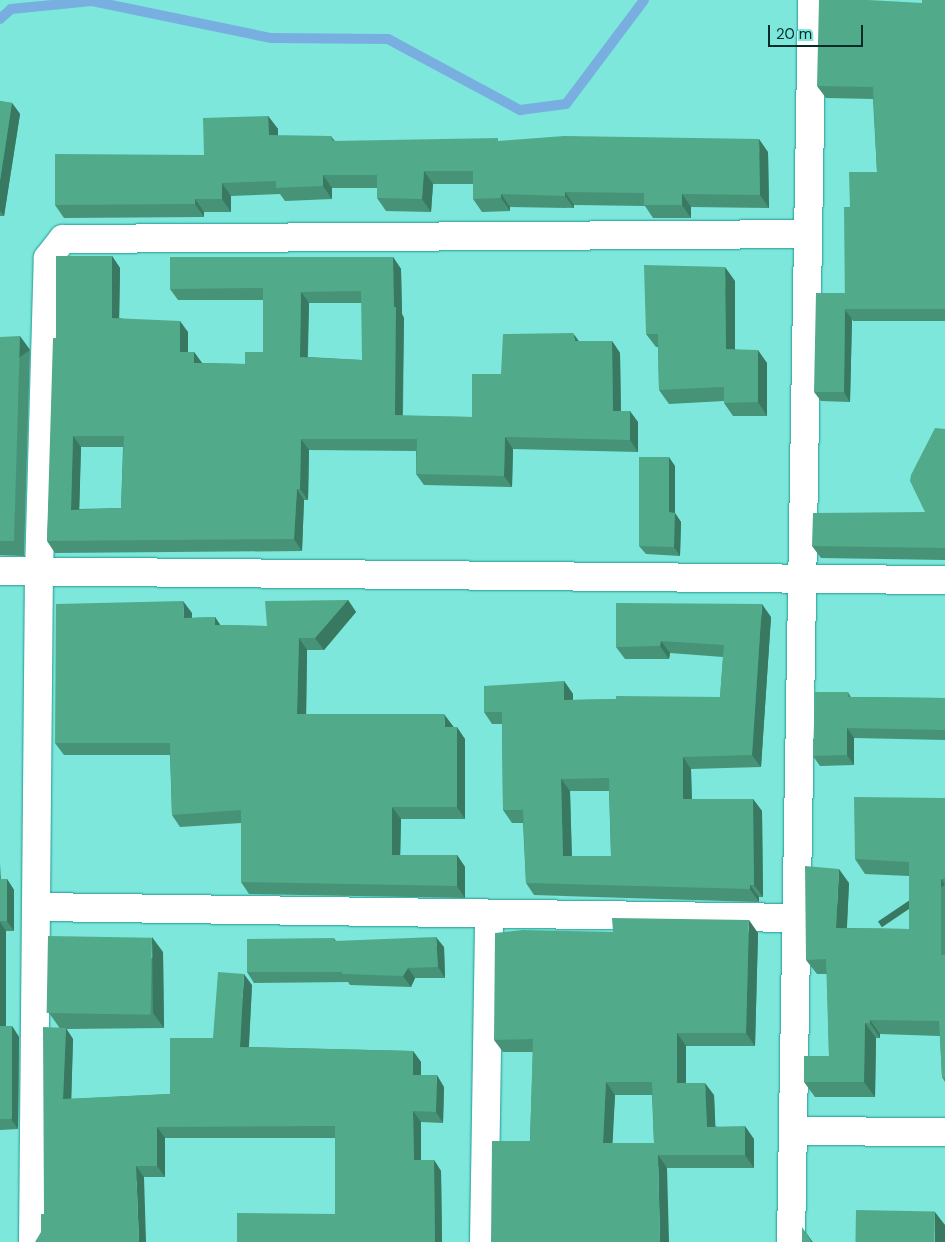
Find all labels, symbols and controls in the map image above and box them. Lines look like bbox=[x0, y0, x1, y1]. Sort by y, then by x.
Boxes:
scale bar bbox=[770, 15, 865, 47]
text: 20 m bbox=[776, 24, 812, 44]

